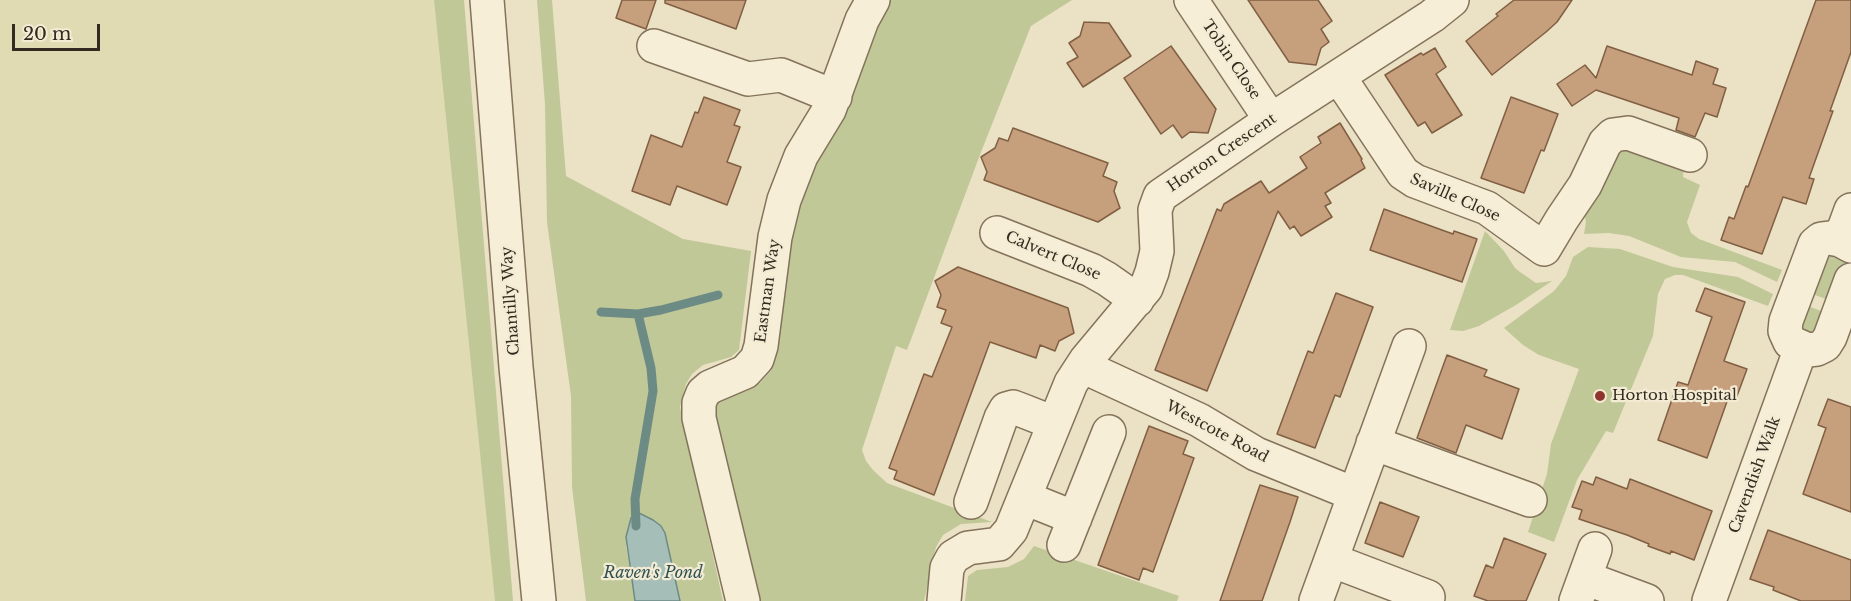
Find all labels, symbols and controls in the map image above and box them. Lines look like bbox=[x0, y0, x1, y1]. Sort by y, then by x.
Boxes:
scale bar bbox=[15, 12, 104, 50]
street label: Tobin Close bbox=[1198, 17, 1264, 103]
text: 20 m bbox=[23, 23, 71, 45]
street label: Horton Crescent bbox=[1164, 110, 1280, 196]
street label: Saville Close bbox=[1407, 170, 1503, 226]
street label: Calvert Close bbox=[1003, 228, 1103, 284]
street label: Eastman Way bbox=[752, 238, 784, 344]
street label: Chantilly Way bbox=[498, 246, 524, 356]
place label: Horton Hospital bbox=[1612, 387, 1737, 405]
marker: Horton Hospital bbox=[1593, 389, 1607, 403]
street label: Westcote Road bbox=[1162, 397, 1272, 467]
street label: Cavendish Walk bbox=[1725, 414, 1785, 536]
water label: Raven's Pond bbox=[603, 563, 703, 583]

